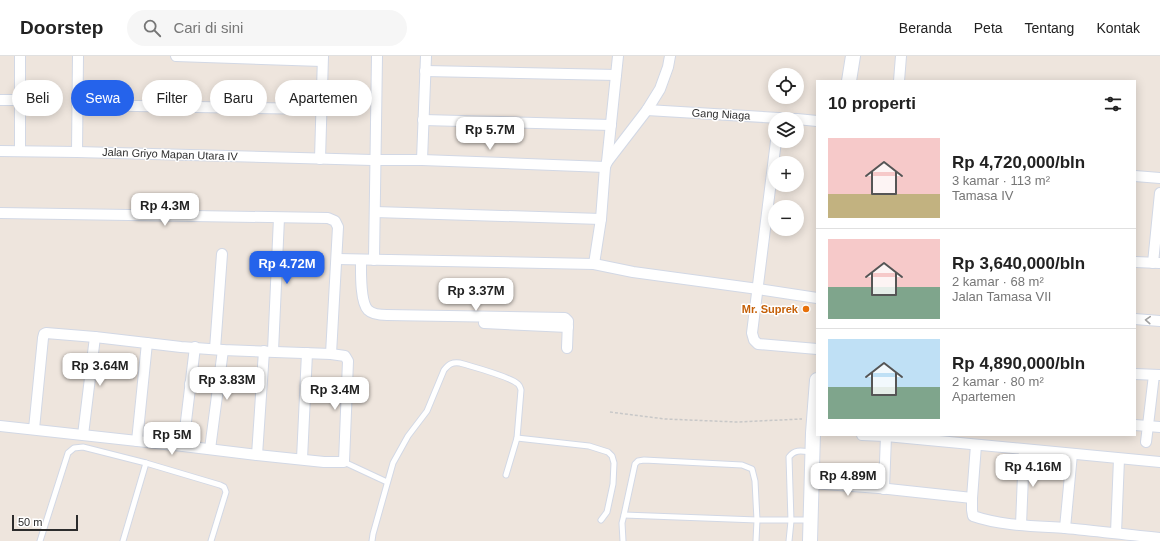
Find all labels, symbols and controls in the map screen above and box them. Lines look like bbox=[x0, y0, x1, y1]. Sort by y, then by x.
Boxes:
search box bbox=[127, 10, 407, 46]
text: Doorstep bbox=[20, 17, 103, 38]
icon: search bbox=[141, 17, 163, 39]
text: Cari di sini bbox=[173, 19, 243, 36]
text: Beranda bbox=[899, 20, 952, 36]
text: Peta bbox=[974, 20, 1003, 36]
text: Tentang bbox=[1025, 20, 1074, 36]
text: Kontak bbox=[1096, 20, 1140, 36]
map controls bbox=[768, 68, 804, 236]
button: locate bbox=[768, 68, 804, 104]
chip: Beli bbox=[12, 80, 63, 116]
chip: Sewa bbox=[71, 80, 134, 116]
chip: Filter bbox=[142, 80, 202, 116]
chip: Baru bbox=[210, 80, 267, 116]
chip: Apartemen bbox=[275, 80, 372, 116]
icon: filters bbox=[1102, 93, 1124, 115]
text: 10 properti bbox=[828, 94, 916, 113]
street label: Gang Niaga bbox=[691, 106, 752, 122]
button: layers bbox=[768, 112, 804, 148]
pin: Rp 5.7M bbox=[453, 117, 527, 151]
text: Rp 5.7M bbox=[465, 122, 515, 137]
street label: Jalan Griyo Mapan Utara IV bbox=[102, 146, 239, 162]
text: Rp 4,720,000/bln bbox=[952, 153, 1085, 172]
icon: home bbox=[860, 154, 908, 202]
button: + bbox=[768, 156, 804, 192]
text: 3 kamar · 113 m² bbox=[952, 173, 1050, 188]
text: Tamasa IV bbox=[952, 188, 1013, 203]
pin: Rp 4.3M bbox=[128, 193, 202, 227]
text: Rp 4.3M bbox=[140, 198, 190, 213]
button: − bbox=[768, 200, 804, 236]
pin: Rp 4.72M bbox=[246, 251, 328, 285]
text: Rp 3,640,000/bln bbox=[952, 254, 1085, 273]
icon: home bbox=[860, 255, 908, 303]
text: Rp 4.72M bbox=[258, 256, 316, 271]
text: 2 kamar · 68 m² bbox=[952, 274, 1044, 289]
pin: Rp 3.37M bbox=[435, 278, 517, 312]
text: Rp 3.37M bbox=[447, 283, 505, 298]
text: Jalan Tamasa VII bbox=[952, 289, 1051, 304]
place label: Mr. Suprek bbox=[742, 303, 799, 315]
marker: Mr. Suprek bbox=[801, 304, 811, 314]
one-way arrow bbox=[1144, 316, 1151, 325]
pin: Rp 3.64M bbox=[59, 353, 141, 387]
text: Rp 4,890,000/bln bbox=[952, 354, 1085, 373]
icon: home bbox=[860, 355, 908, 403]
text: Rp 3.64M bbox=[71, 358, 129, 373]
pin: Rp 3.83M bbox=[186, 367, 268, 401]
text: Rp 3.83M bbox=[198, 372, 256, 387]
text: 2 kamar · 80 m² bbox=[952, 374, 1044, 389]
pin: Rp 3.4M bbox=[298, 377, 372, 411]
text: Rp 3.4M bbox=[310, 382, 360, 397]
text: Apartemen bbox=[952, 389, 1016, 404]
pin: Rp 5M bbox=[144, 422, 200, 456]
text: Rp 5M bbox=[153, 427, 192, 442]
pin: Rp 4.16M bbox=[992, 454, 1074, 488]
text: Rp 4.16M bbox=[1004, 459, 1062, 474]
pin: Rp 4.89M bbox=[807, 463, 889, 497]
text: Rp 4.89M bbox=[819, 468, 877, 483]
scale bar bbox=[12, 513, 78, 532]
text: 50 m bbox=[18, 516, 42, 528]

